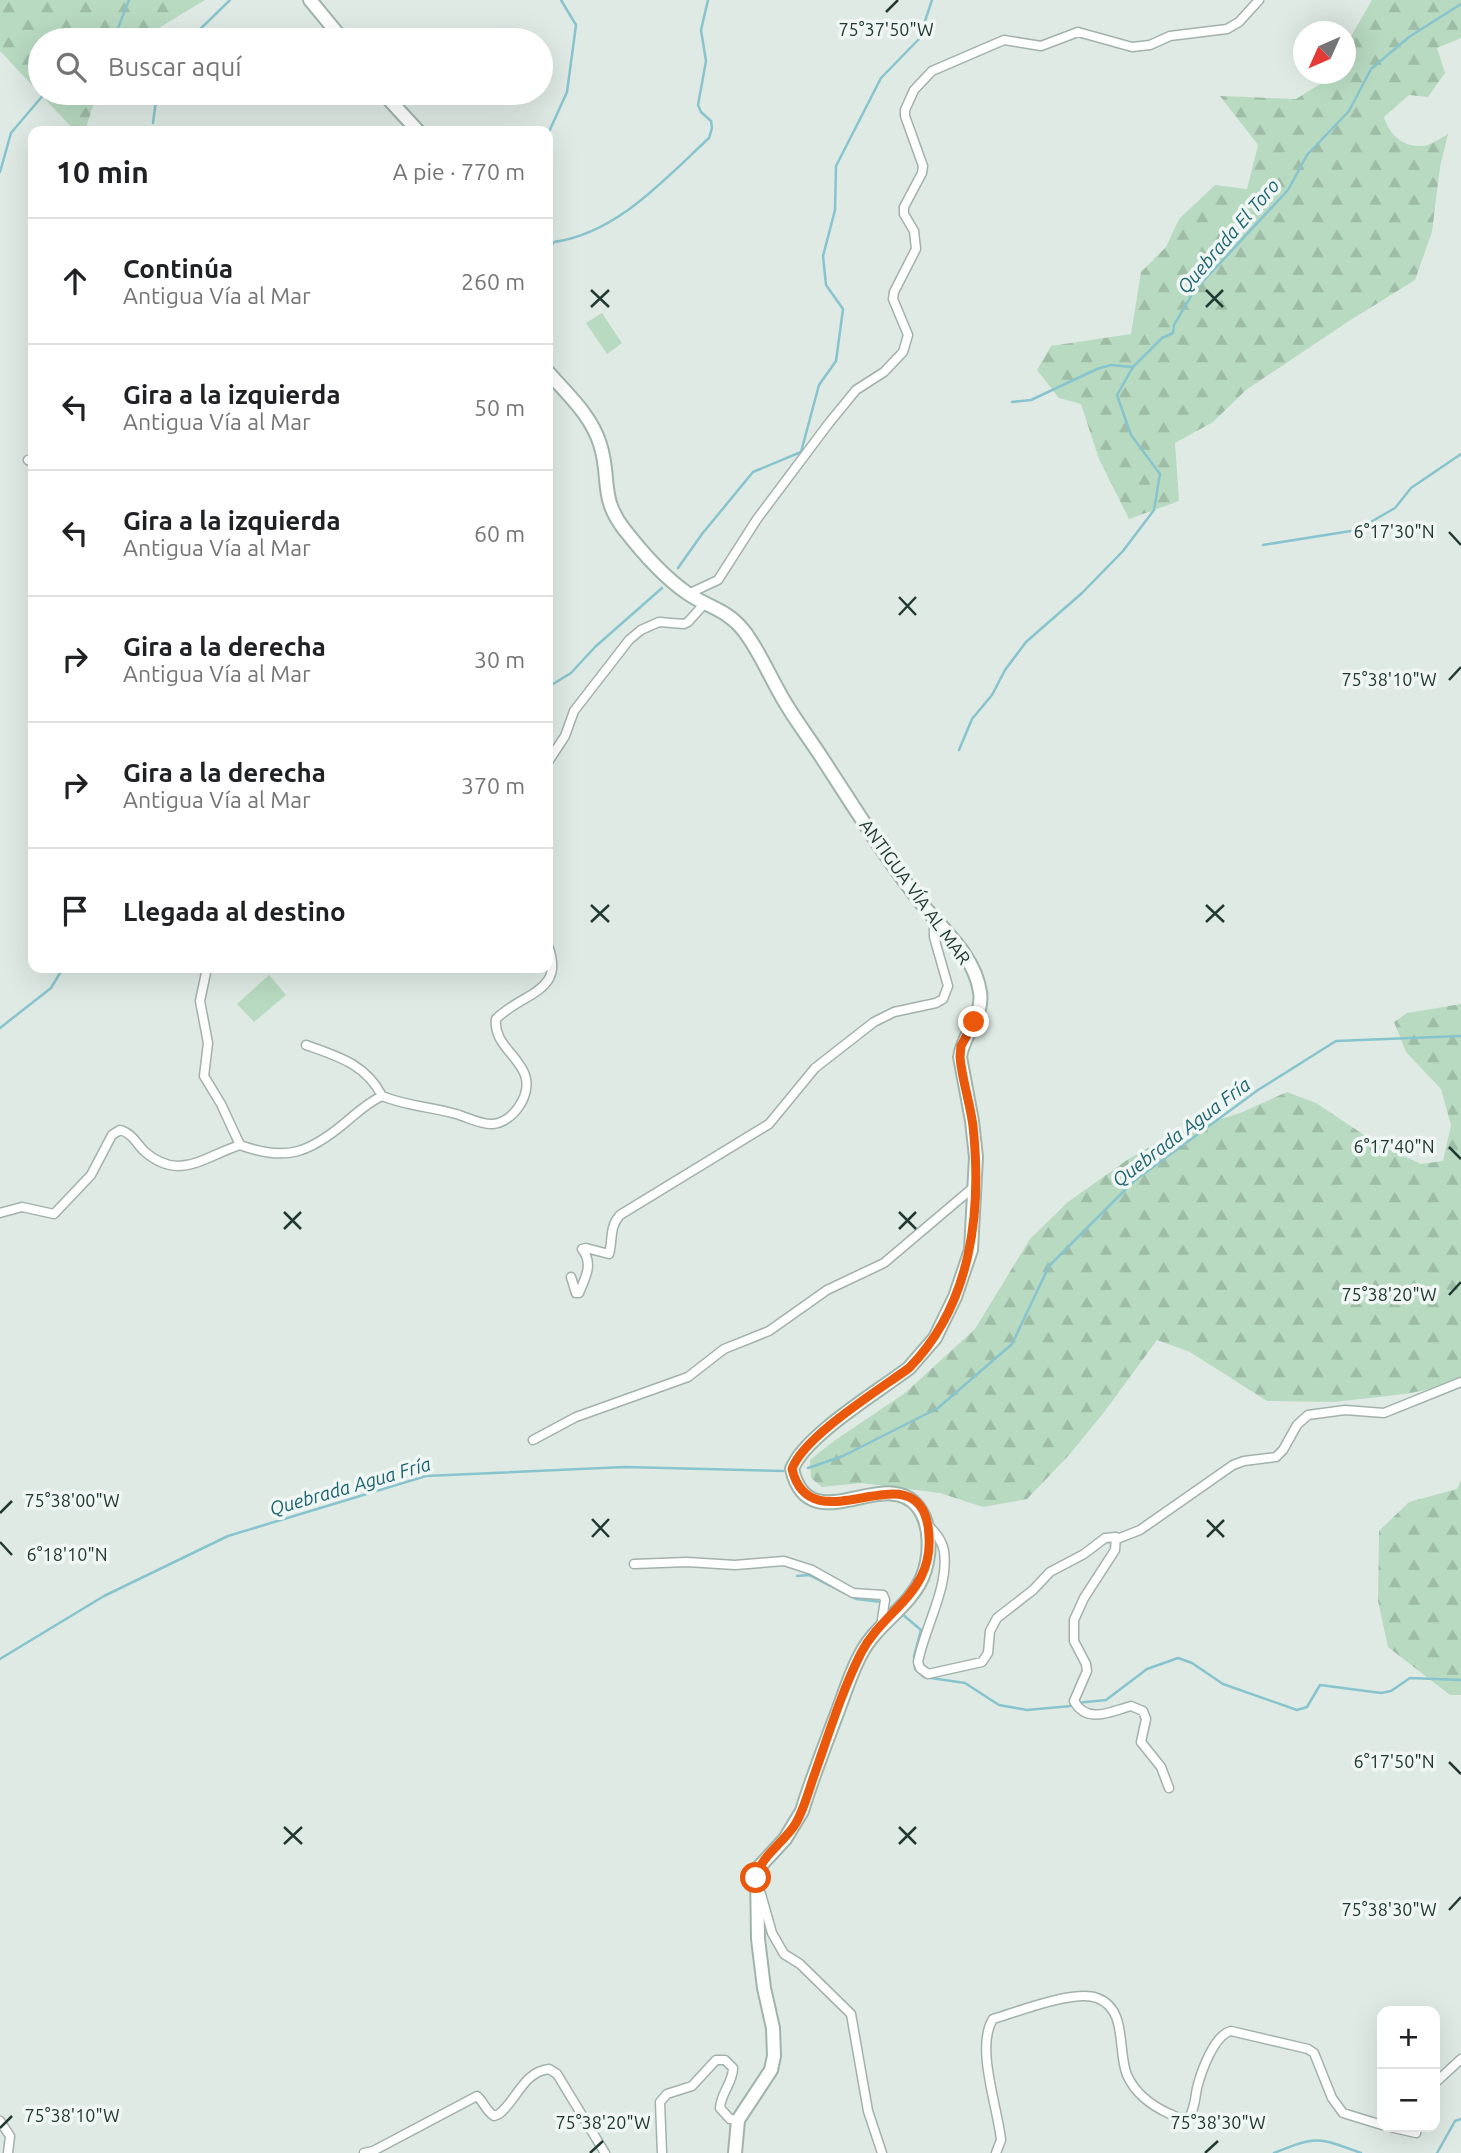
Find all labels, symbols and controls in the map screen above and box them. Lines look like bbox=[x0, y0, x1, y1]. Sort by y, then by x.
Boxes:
text: 75°37'50"W bbox=[838, 19, 934, 39]
north arrow bbox=[1293, 21, 1356, 84]
search box bbox=[28, 28, 553, 105]
icon: search bbox=[52, 48, 90, 86]
text: Buscar aquí bbox=[108, 52, 242, 81]
text: 10 min bbox=[56, 155, 149, 189]
text: A pie · 770 m bbox=[393, 159, 525, 184]
water label: Quebrada El Toro bbox=[1172, 174, 1284, 298]
text: Continúa bbox=[123, 254, 233, 283]
icon: ahead bbox=[56, 262, 94, 300]
text: 260 m bbox=[461, 269, 525, 294]
text: Antigua Vía al Mar bbox=[123, 283, 311, 308]
text: Gira a la izquierda bbox=[123, 380, 341, 409]
icon: left bbox=[56, 388, 94, 426]
text: 50 m bbox=[474, 395, 525, 420]
text: Antigua Vía al Mar bbox=[123, 409, 311, 434]
text: Gira a la izquierda bbox=[123, 506, 341, 535]
icon: left bbox=[56, 514, 94, 552]
text: 60 m bbox=[474, 521, 525, 546]
text: 6°17'30"N bbox=[1354, 521, 1434, 541]
text: Antigua Vía al Mar bbox=[123, 535, 311, 560]
text: Gira a la derecha bbox=[123, 632, 326, 661]
icon: right bbox=[56, 640, 94, 678]
text: 30 m bbox=[474, 647, 525, 672]
text: Antigua Vía al Mar bbox=[123, 661, 311, 686]
text: 75°38'10"W bbox=[1341, 669, 1437, 689]
text: Gira a la derecha bbox=[123, 758, 326, 787]
icon: right bbox=[56, 766, 94, 804]
text: 370 m bbox=[461, 773, 525, 798]
text: Antigua Vía al Mar bbox=[123, 787, 311, 812]
street label: ANTIGUA VÍA AL MAR bbox=[856, 814, 976, 968]
icon: arrive bbox=[56, 892, 94, 930]
text: Llegada al destino bbox=[123, 897, 346, 926]
route end bbox=[958, 1006, 989, 1037]
water label: Quebrada Agua Fría bbox=[1108, 1073, 1254, 1191]
text: 6°17'40"N bbox=[1354, 1136, 1434, 1156]
text: 75°38'20"W bbox=[1341, 1284, 1437, 1304]
water label: Quebrada Agua Fría bbox=[267, 1452, 433, 1520]
text: 75°38'00"W bbox=[24, 1490, 120, 1510]
text: 6°18'10"N bbox=[27, 1544, 107, 1564]
text: 6°17'50"N bbox=[1354, 1751, 1434, 1771]
route start bbox=[740, 1862, 771, 1893]
text: 75°38'30"W bbox=[1341, 1899, 1437, 1919]
map controls bbox=[1377, 2006, 1440, 2132]
button: + bbox=[1377, 2006, 1440, 2069]
button: − bbox=[1377, 2069, 1440, 2132]
text: 75°38'10"W bbox=[24, 2105, 120, 2125]
text: 75°38'20"W bbox=[555, 2112, 651, 2132]
text: 75°38'30"W bbox=[1170, 2112, 1266, 2132]

